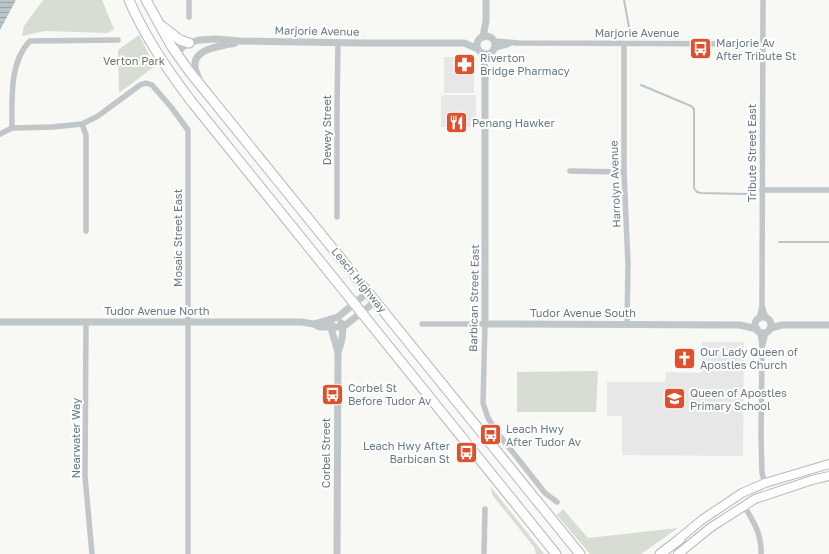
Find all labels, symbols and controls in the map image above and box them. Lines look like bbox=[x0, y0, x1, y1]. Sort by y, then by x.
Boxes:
street label: Marjorie Avenue bbox=[275, 23, 359, 38]
street label: Marjorie Avenue bbox=[595, 26, 679, 39]
bus stop icon: Marjorie Av After Tribute St bbox=[687, 36, 713, 62]
place label: Marjorie Av After Tribute St bbox=[716, 36, 796, 62]
pharmacy icon: Riverton Bridge Pharmacy bbox=[451, 51, 477, 77]
place label: Riverton Bridge Pharmacy bbox=[480, 51, 570, 77]
park label: Verton Park bbox=[103, 54, 165, 67]
street label: Dewey Street bbox=[320, 95, 333, 165]
street label: Tribute Street East bbox=[745, 104, 758, 202]
restaurant icon: Penang Hawker bbox=[444, 110, 470, 136]
place label: Penang Hawker bbox=[472, 116, 555, 129]
street label: Harrolyn Avenue bbox=[606, 140, 623, 228]
street label: Mosaic Street East bbox=[171, 189, 184, 287]
street label: Barbican Street East bbox=[466, 244, 481, 352]
street label: Leach Highway bbox=[329, 245, 390, 315]
street label: Tudor Avenue North bbox=[104, 304, 210, 317]
street label: Tudor Avenue South bbox=[530, 306, 636, 319]
church icon: Our Lady Queen of Apostles Church bbox=[672, 345, 698, 371]
place label: Our Lady Queen of Apostles Church bbox=[700, 345, 798, 371]
bus stop icon: Corbel St Before Tudor Av bbox=[319, 381, 345, 407]
place label: Corbel St Before Tudor Av bbox=[348, 381, 431, 407]
school or university icon: Queen of Apostles Primary School bbox=[662, 386, 688, 412]
place label: Queen of Apostles Primary School bbox=[690, 386, 787, 412]
street label: Nearwater Way bbox=[69, 398, 82, 478]
street label: Corbel Street bbox=[319, 418, 332, 488]
bus stop icon: Leach Hwy After Tudor Av bbox=[478, 422, 504, 448]
place label: Leach Hwy After Tudor Av bbox=[506, 422, 581, 448]
place label: Leach Hwy After Barbican St bbox=[363, 439, 451, 465]
bus stop icon: Leach Hwy After Barbican St bbox=[453, 439, 479, 465]

